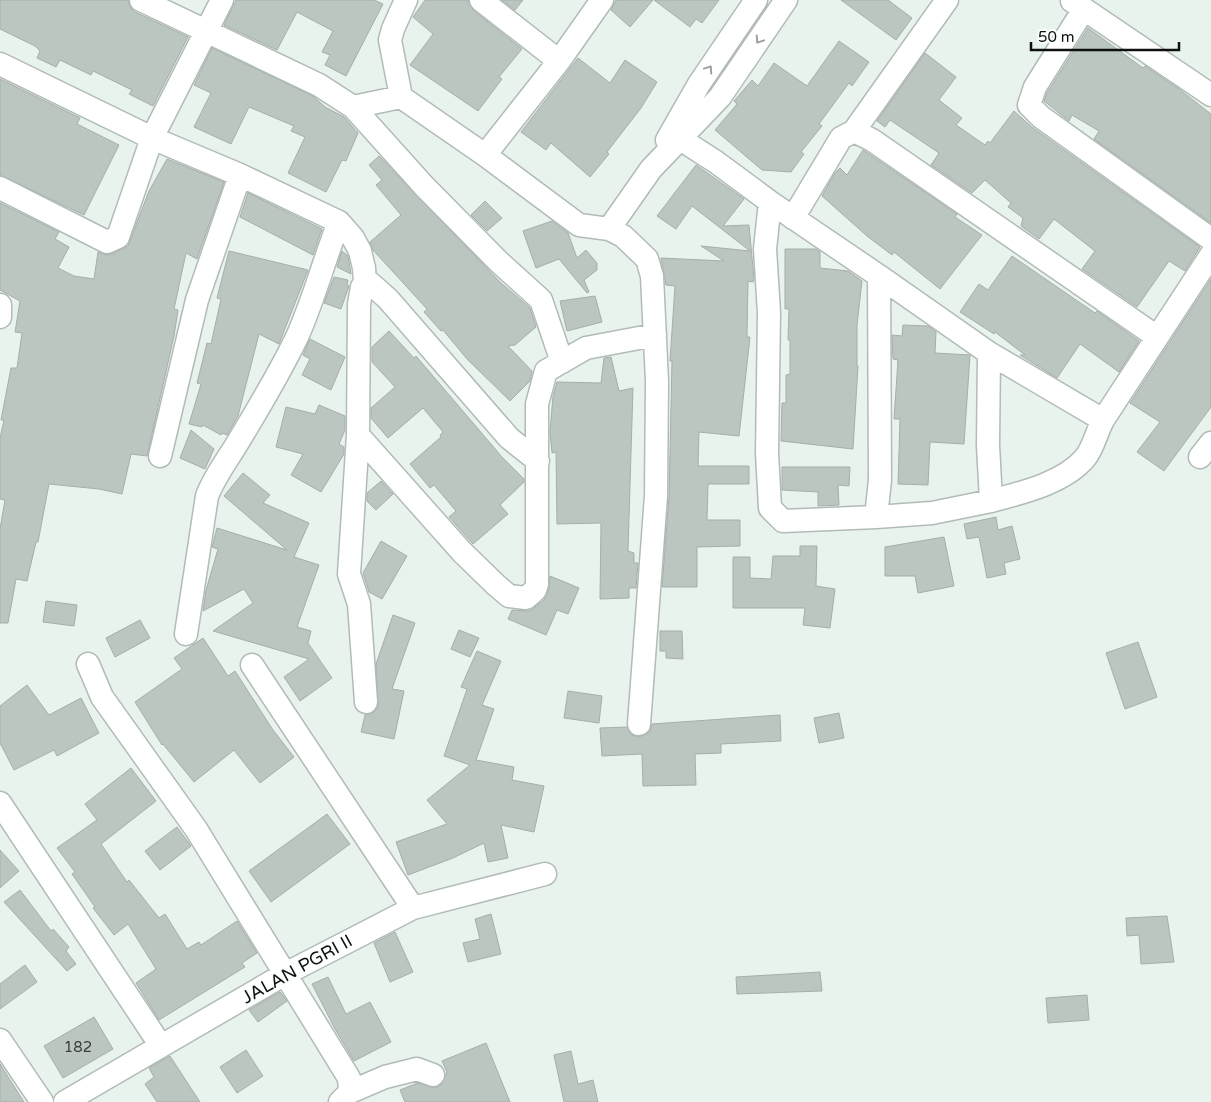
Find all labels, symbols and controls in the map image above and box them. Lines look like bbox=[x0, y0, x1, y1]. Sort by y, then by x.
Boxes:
scale bar bbox=[1031, 20, 1178, 52]
text: 50 m bbox=[1038, 28, 1075, 46]
one-way arrow bbox=[755, 35, 765, 44]
one-way arrow bbox=[702, 66, 712, 75]
street label: JALAN PGRI II bbox=[238, 930, 356, 1008]
house number: 182 bbox=[64, 1038, 92, 1056]

